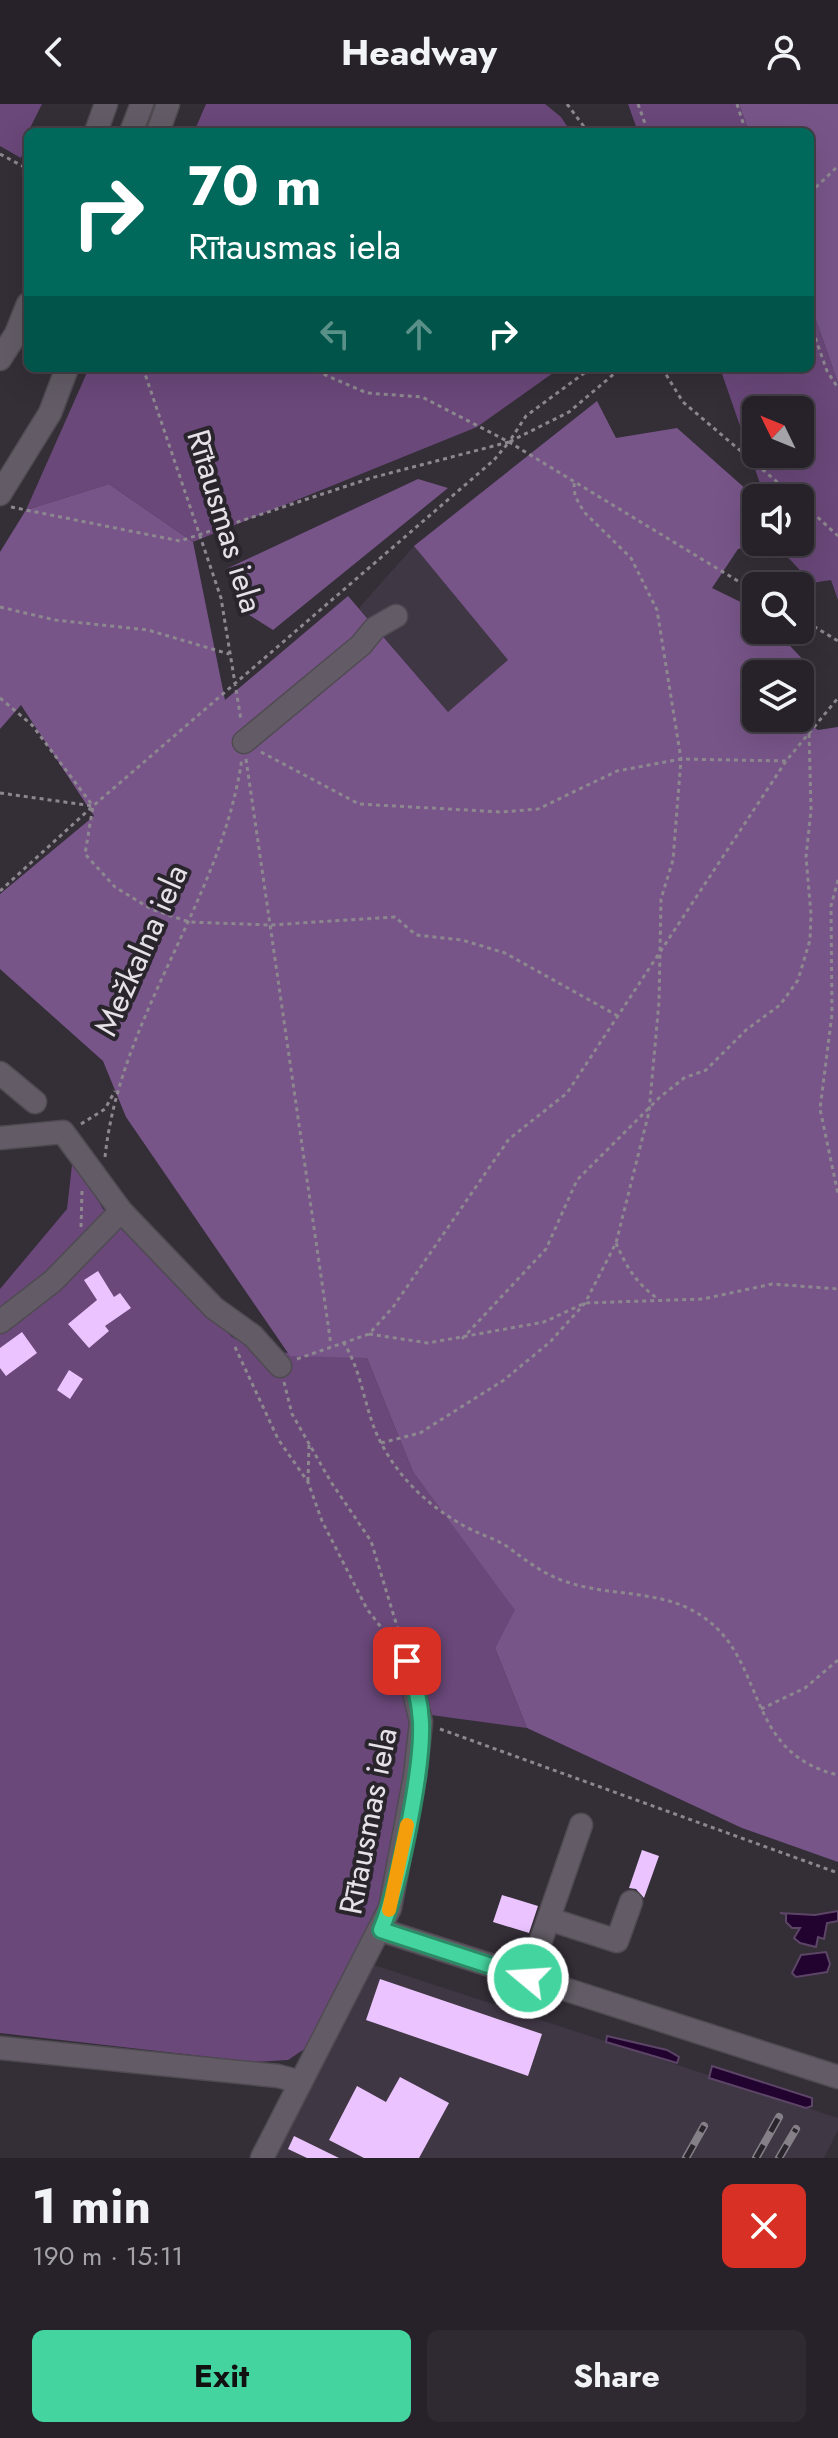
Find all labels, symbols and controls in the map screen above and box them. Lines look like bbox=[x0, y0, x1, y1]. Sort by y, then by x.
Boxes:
text: Headway bbox=[341, 26, 497, 78]
icon: back bbox=[32, 30, 76, 74]
icon: person bbox=[762, 30, 806, 74]
text: 70 m bbox=[188, 145, 322, 226]
icon: right bbox=[56, 160, 160, 264]
text: Rītausmas iela bbox=[188, 220, 401, 272]
icon: left bbox=[313, 312, 357, 356]
icon: ahead bbox=[397, 312, 441, 356]
icon: right bbox=[481, 312, 525, 356]
north arrow bbox=[742, 396, 814, 468]
map controls bbox=[742, 396, 814, 732]
street label: Rītausmas iela bbox=[175, 424, 275, 618]
button: sound bbox=[742, 484, 814, 556]
button: search bbox=[742, 572, 814, 644]
button: layers bbox=[742, 660, 814, 732]
street label: Mežkalna iela bbox=[83, 857, 199, 1043]
pin bbox=[373, 1627, 441, 1695]
icon: arrive bbox=[385, 1639, 429, 1683]
street label: Rītausmas iela bbox=[327, 1724, 409, 1918]
position arrow bbox=[486, 1936, 570, 2020]
text: 1 min bbox=[32, 2172, 151, 2241]
button: close bbox=[722, 2184, 806, 2268]
text: 190 m · 15:11 bbox=[32, 2237, 183, 2275]
button: Exit bbox=[32, 2330, 411, 2422]
button: Share bbox=[427, 2330, 806, 2422]

